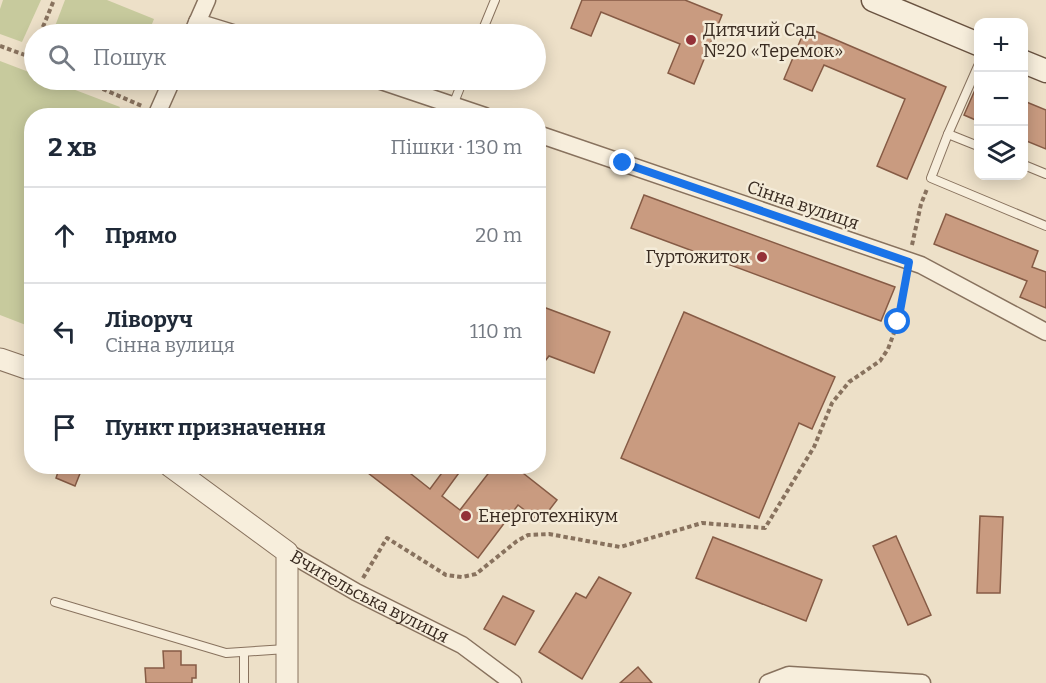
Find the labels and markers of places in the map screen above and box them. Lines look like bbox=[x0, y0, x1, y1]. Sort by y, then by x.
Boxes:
place label: Дитячий Сад №20 «Теремок» bbox=[703, 19, 843, 62]
marker: Дитячий Сад №20 «Теремок» bbox=[684, 33, 698, 47]
place label: Гуртожиток bbox=[645, 246, 750, 268]
marker: Гуртожиток bbox=[755, 250, 769, 264]
place label: Енерготехнікум bbox=[478, 505, 618, 527]
marker: Енерготехнікум bbox=[459, 509, 473, 523]

